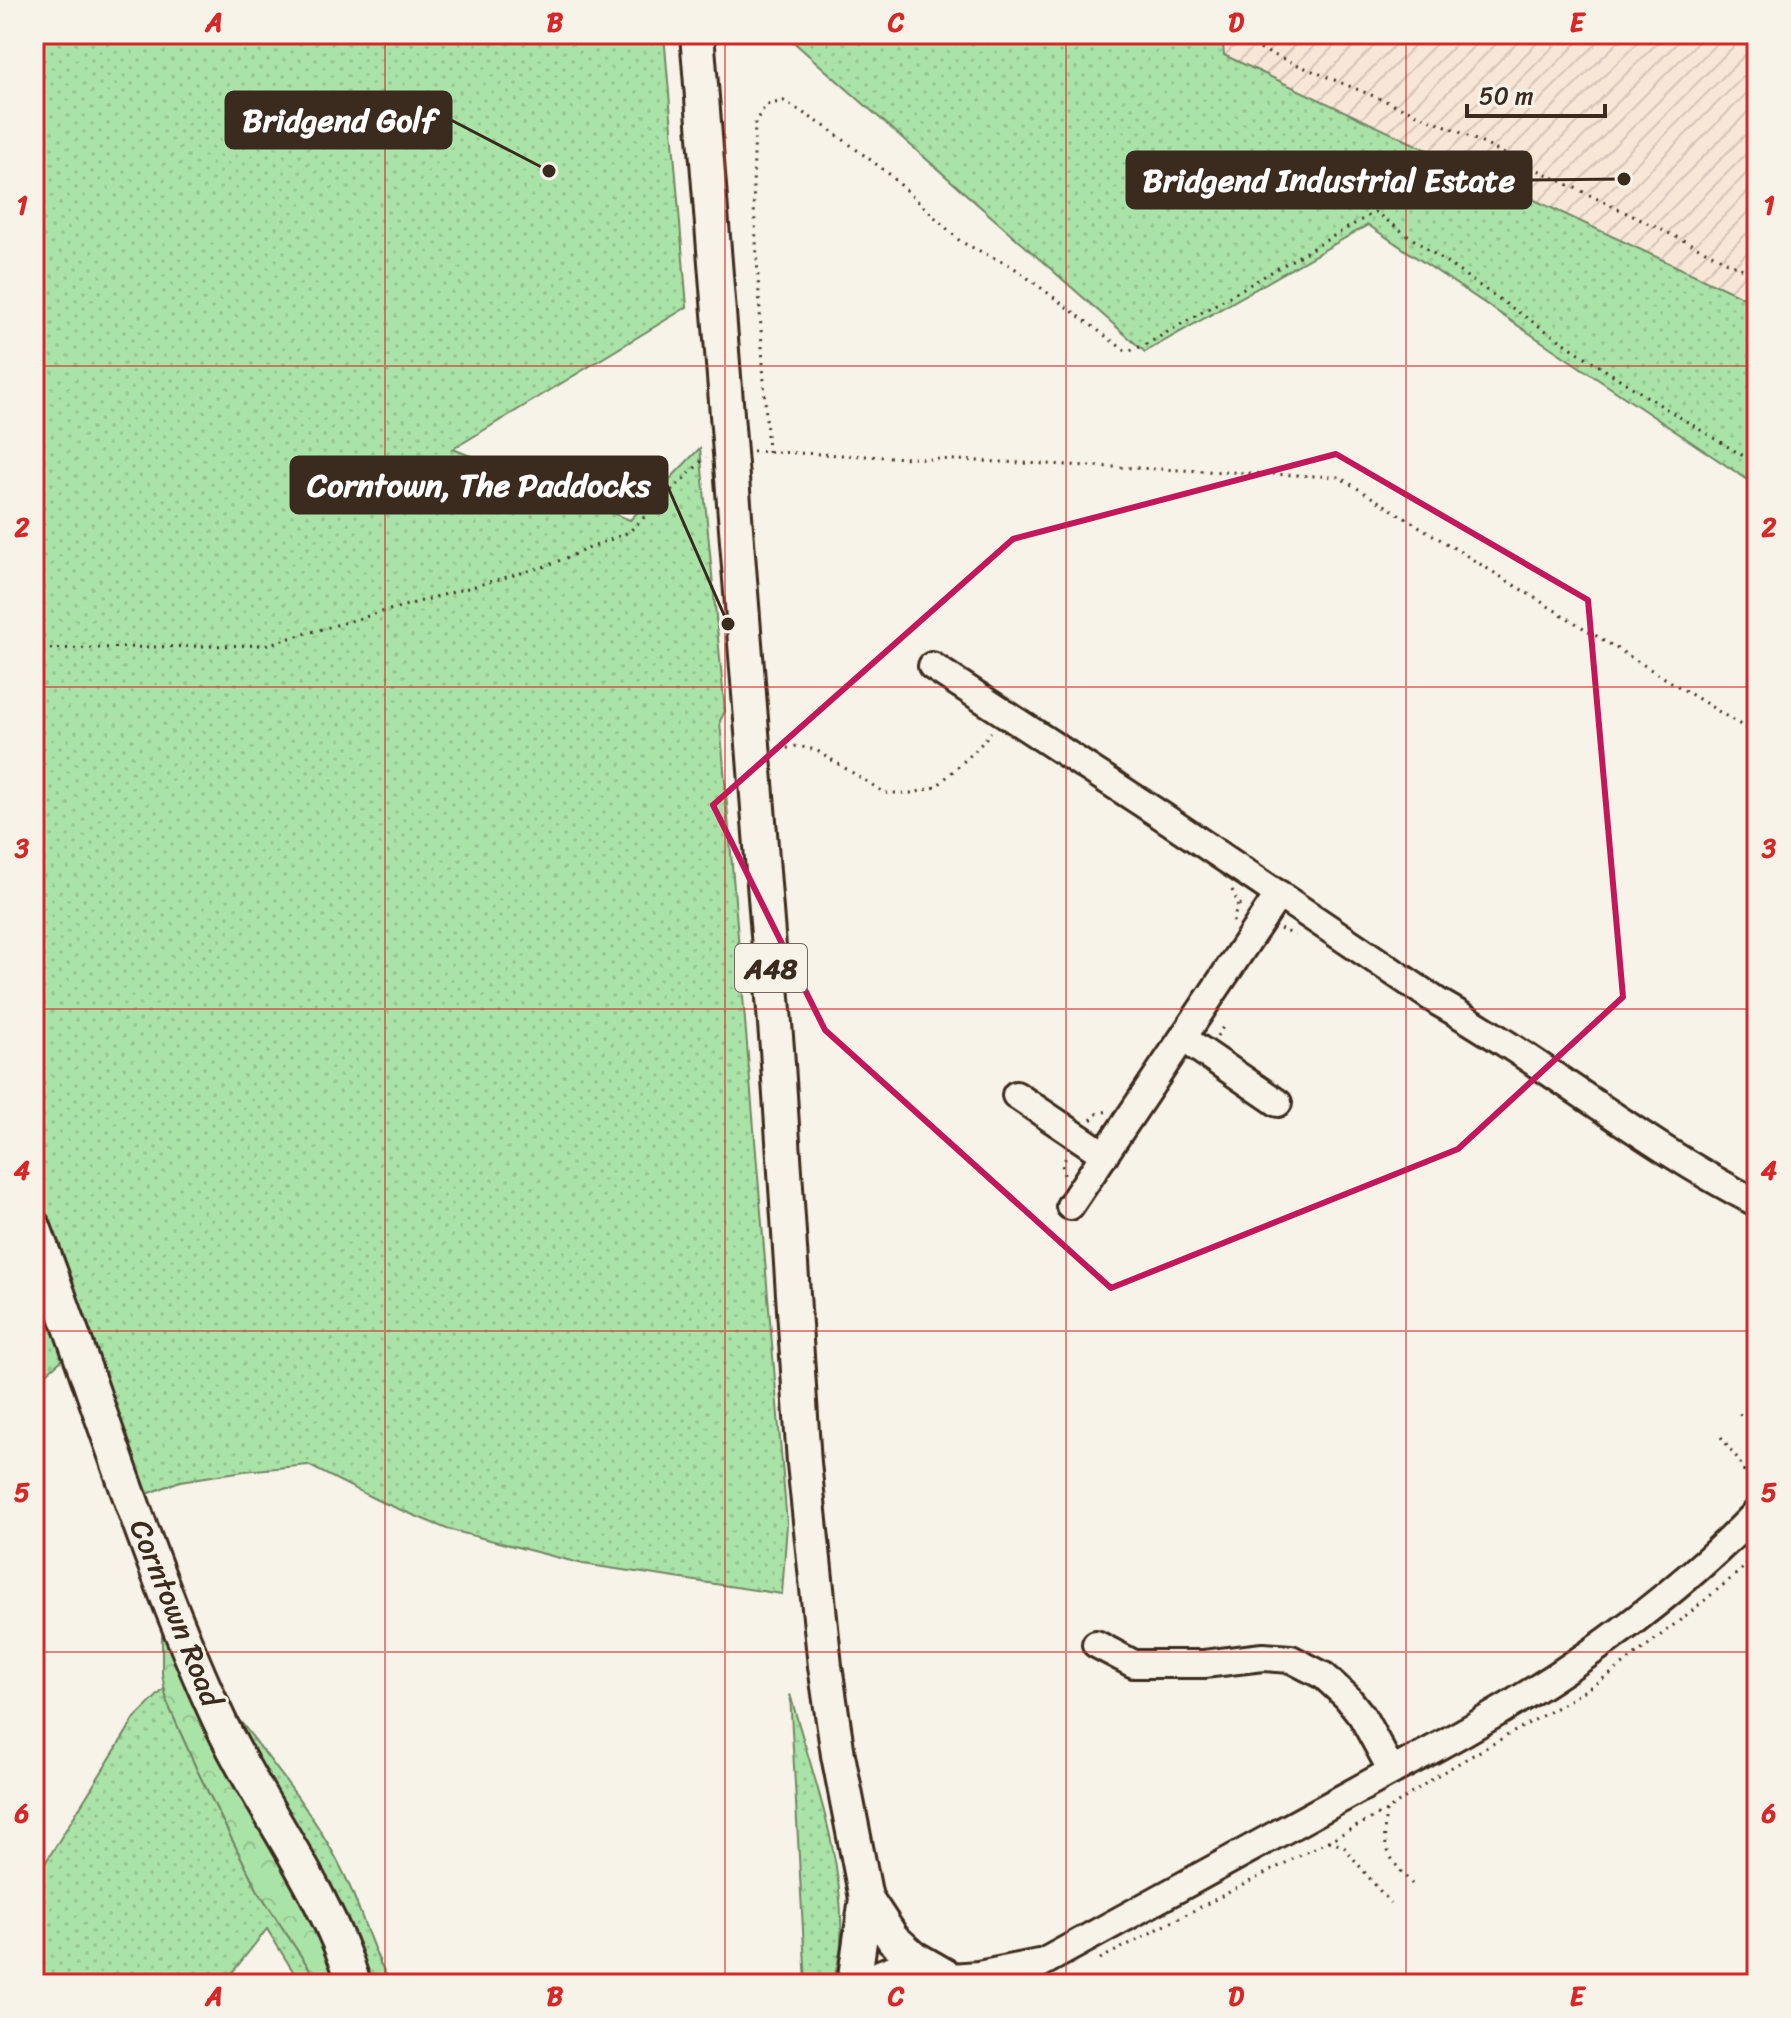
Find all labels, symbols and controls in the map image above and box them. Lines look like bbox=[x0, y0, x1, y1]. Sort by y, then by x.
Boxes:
text: A bbox=[204, 0, 223, 45]
text: B bbox=[547, 0, 564, 45]
text: C bbox=[887, 0, 905, 45]
text: D bbox=[1228, 0, 1244, 45]
text: E bbox=[1570, 0, 1587, 45]
scale bar bbox=[1467, 68, 1605, 118]
text: 50 m bbox=[1479, 75, 1534, 117]
callout: Bridgend Golf bbox=[226, 92, 451, 148]
text: Bridgend Golf bbox=[242, 92, 440, 149]
callout: Bridgend Industrial Estate bbox=[1127, 152, 1531, 208]
text: Bridgend Industrial Estate bbox=[1143, 152, 1516, 209]
text: 1 bbox=[16, 182, 28, 228]
text: 1 bbox=[1763, 182, 1775, 228]
callout: Corntown, The Paddocks bbox=[291, 457, 667, 513]
text: Corntown, The Paddocks bbox=[306, 457, 652, 514]
text: 2 bbox=[13, 504, 30, 550]
text: 2 bbox=[1760, 504, 1777, 550]
text: 3 bbox=[14, 825, 30, 871]
text: 3 bbox=[1761, 825, 1777, 871]
road number: A48 bbox=[735, 944, 807, 992]
text: 4 bbox=[14, 1147, 30, 1193]
text: 4 bbox=[1761, 1147, 1777, 1193]
text: 5 bbox=[14, 1469, 30, 1515]
text: 5 bbox=[1761, 1469, 1777, 1515]
street label: Corntown Road bbox=[114, 1511, 239, 1717]
text: 6 bbox=[14, 1790, 30, 1836]
text: 6 bbox=[1761, 1790, 1777, 1836]
text: A bbox=[204, 1973, 223, 2018]
text: B bbox=[547, 1973, 564, 2018]
text: C bbox=[887, 1973, 905, 2018]
text: D bbox=[1228, 1973, 1244, 2018]
text: E bbox=[1570, 1973, 1587, 2018]

